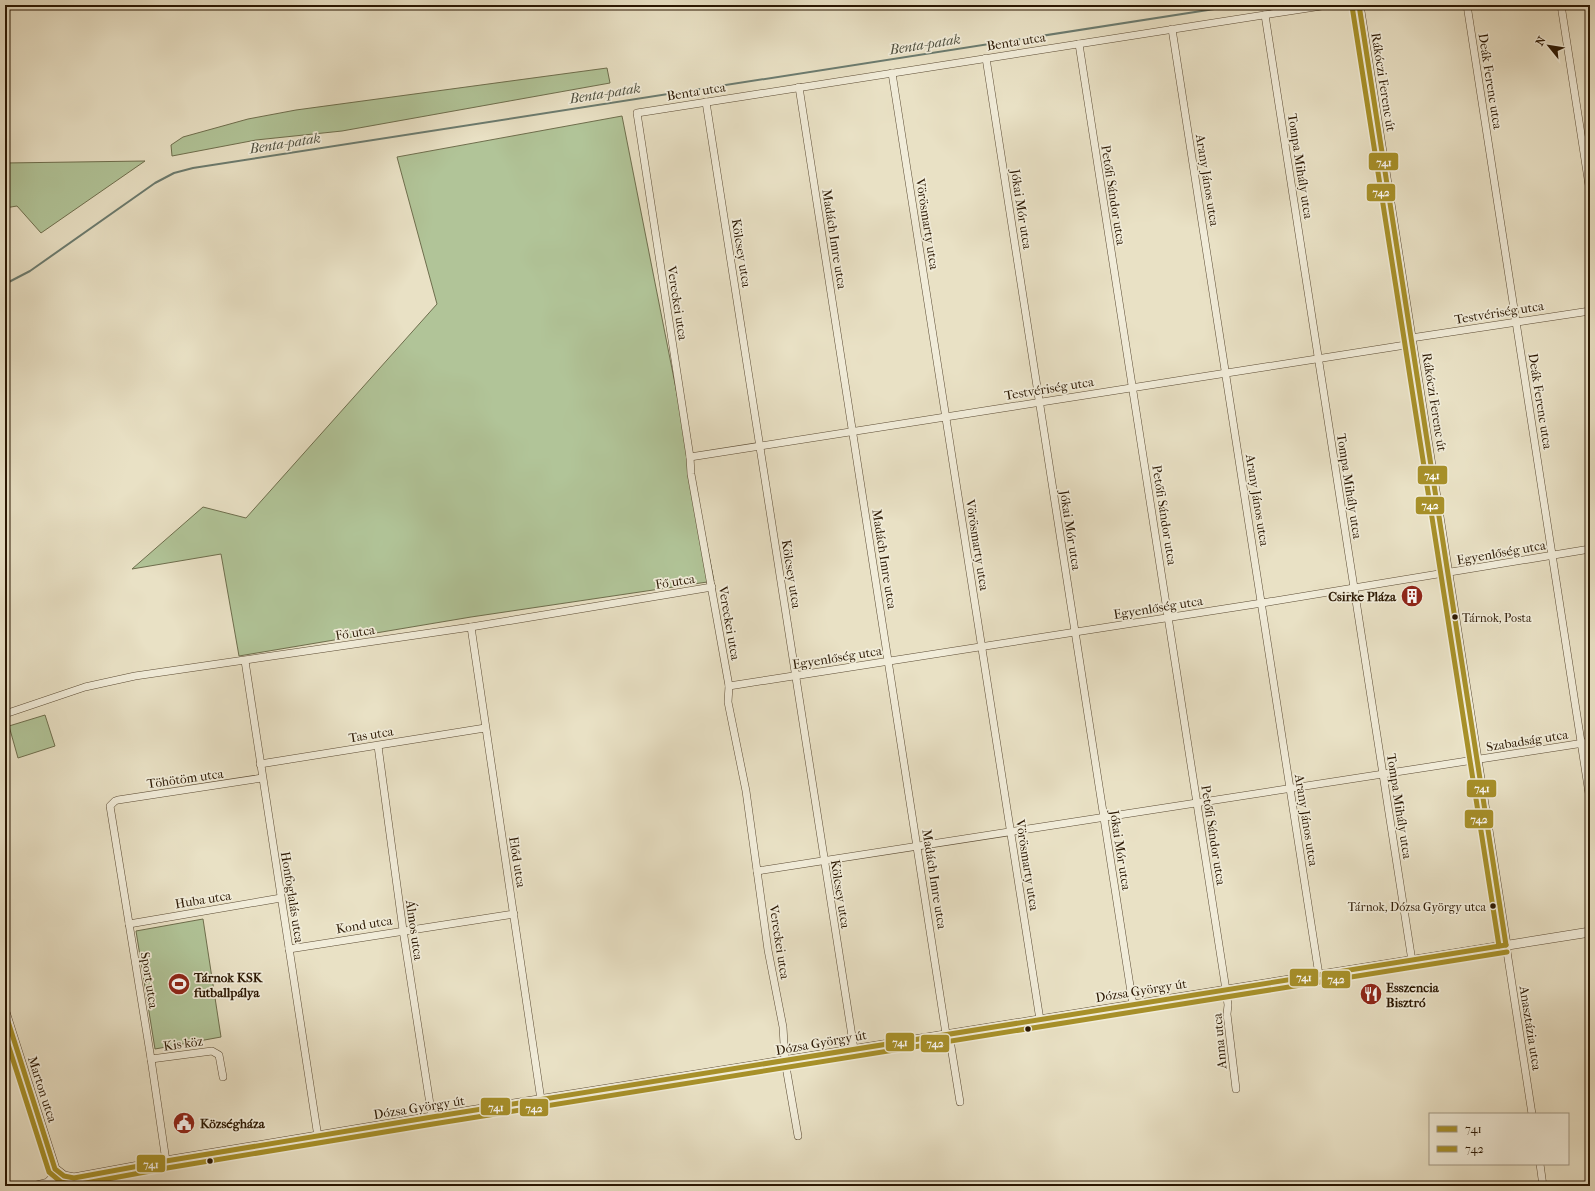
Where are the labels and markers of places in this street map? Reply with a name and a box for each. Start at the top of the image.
building icon: Csirke Pláza [1399,583,1425,609]
place label: Csirke Pláza [1328,589,1397,604]
place label: Tárnok, Posta [1462,611,1532,625]
marker: Tárnok, Posta [1450,612,1460,622]
place label: Tárnok, Dózsa György utca [1348,900,1486,914]
marker: Tárnok, Dózsa György utca [1488,901,1498,911]
place label: Tárnok KSK futballpálya [193,970,264,1001]
sports icon: Tárnok KSK futballpálya [166,971,192,997]
place label: Esszencia Bisztró [1386,980,1440,1010]
restaurant icon: Esszencia Bisztró [1358,981,1384,1007]
unlabelled marker [1023,1024,1033,1034]
public building icon: Községháza [171,1110,197,1136]
place label: Községháza [200,1116,266,1132]
unlabelled marker [205,1156,215,1166]

